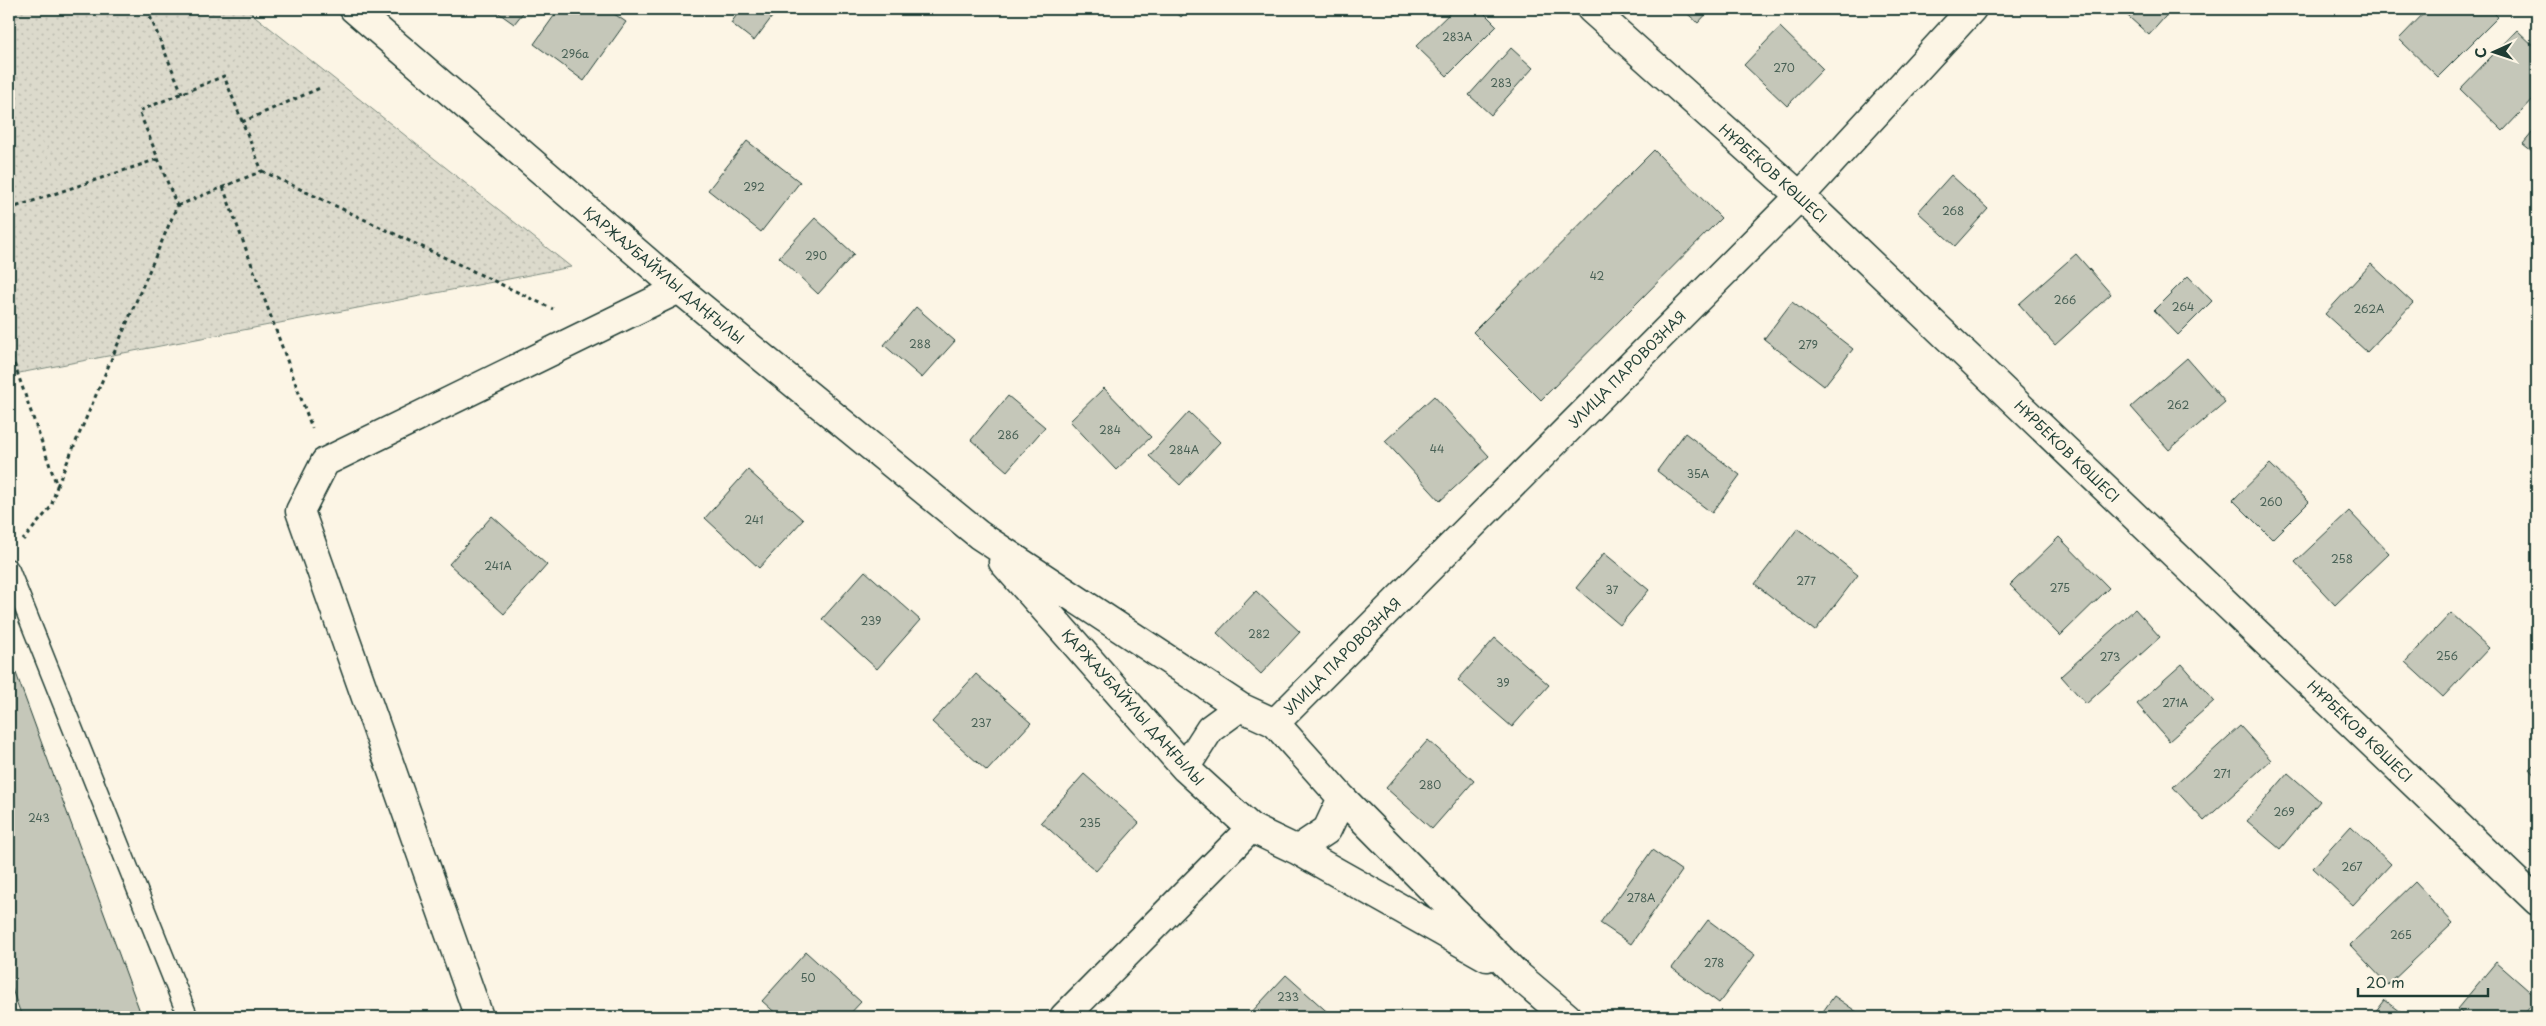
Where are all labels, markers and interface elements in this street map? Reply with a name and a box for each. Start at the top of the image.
house number: 283А [1442,28,1473,45]
north arrow [2468,28,2518,78]
house number: 296а [561,45,589,62]
text: С [2470,47,2491,59]
house number: 270 [1773,59,1795,76]
house number: 283 [1490,74,1512,91]
street label: НҰРБЕКОВ КӨШЕСІ [1714,119,1832,227]
house number: 292 [743,178,765,195]
street label: ҚАРЖАУБАЙҰЛЫ ДАҢҒЫЛЫ [579,201,749,349]
house number: 268 [1942,202,1964,219]
house number: 290 [805,247,827,264]
house number: 42 [1590,267,1605,284]
house number: 266 [2054,291,2076,308]
house number: 264 [2172,298,2194,315]
house number: 262А [2354,300,2385,317]
street label: УЛИЦА ПАРОВОЗНАЯ [1564,306,1690,432]
house number: 288 [909,335,931,352]
house number: 279 [1798,336,1818,353]
street label: НҰРБЕКОВ КӨШЕСІ [2010,395,2124,507]
house number: 262 [2167,396,2189,413]
house number: 284 [1099,421,1121,438]
house number: 286 [997,426,1019,443]
house number: 44 [1430,440,1444,457]
house number: 284А [1169,441,1200,458]
house number: 35А [1687,465,1710,482]
house number: 260 [2259,493,2283,510]
house number: 241 [744,511,764,528]
house number: 258 [2331,550,2353,567]
house number: 241А [484,557,512,574]
house number: 277 [1796,572,1816,589]
house number: 275 [2050,579,2070,596]
house number: 37 [1606,581,1619,598]
street label: УЛИЦА ПАРОВОЗНАЯ [1279,593,1405,719]
house number: 239 [860,612,882,629]
street label: ҚАРЖАУБАЙҰЛЫ ДАҢҒЫЛЫ [1057,624,1209,790]
house number: 282 [1248,625,1270,642]
house number: 256 [2436,647,2458,664]
house number: 273 [2100,648,2120,665]
house number: 39 [1496,674,1510,691]
street label: НҰРБЕКОВ КӨШЕСІ [2303,675,2417,787]
house number: 271А [2162,694,2189,711]
house number: 237 [971,714,991,731]
house number: 271 [2213,765,2231,782]
house number: 280 [1419,776,1441,793]
house number: 269 [2273,803,2295,820]
house number: 243 [28,809,50,826]
house number: 235 [1079,814,1101,831]
house number: 267 [2342,858,2362,875]
house number: 278А [1626,889,1656,906]
house number: 265 [2390,926,2412,943]
house number: 278 [1704,954,1724,971]
scale bar [2358,966,2488,998]
house number: 50 [800,969,816,986]
text: 20 m [2366,970,2405,993]
house number: 233 [1277,988,1299,1005]

